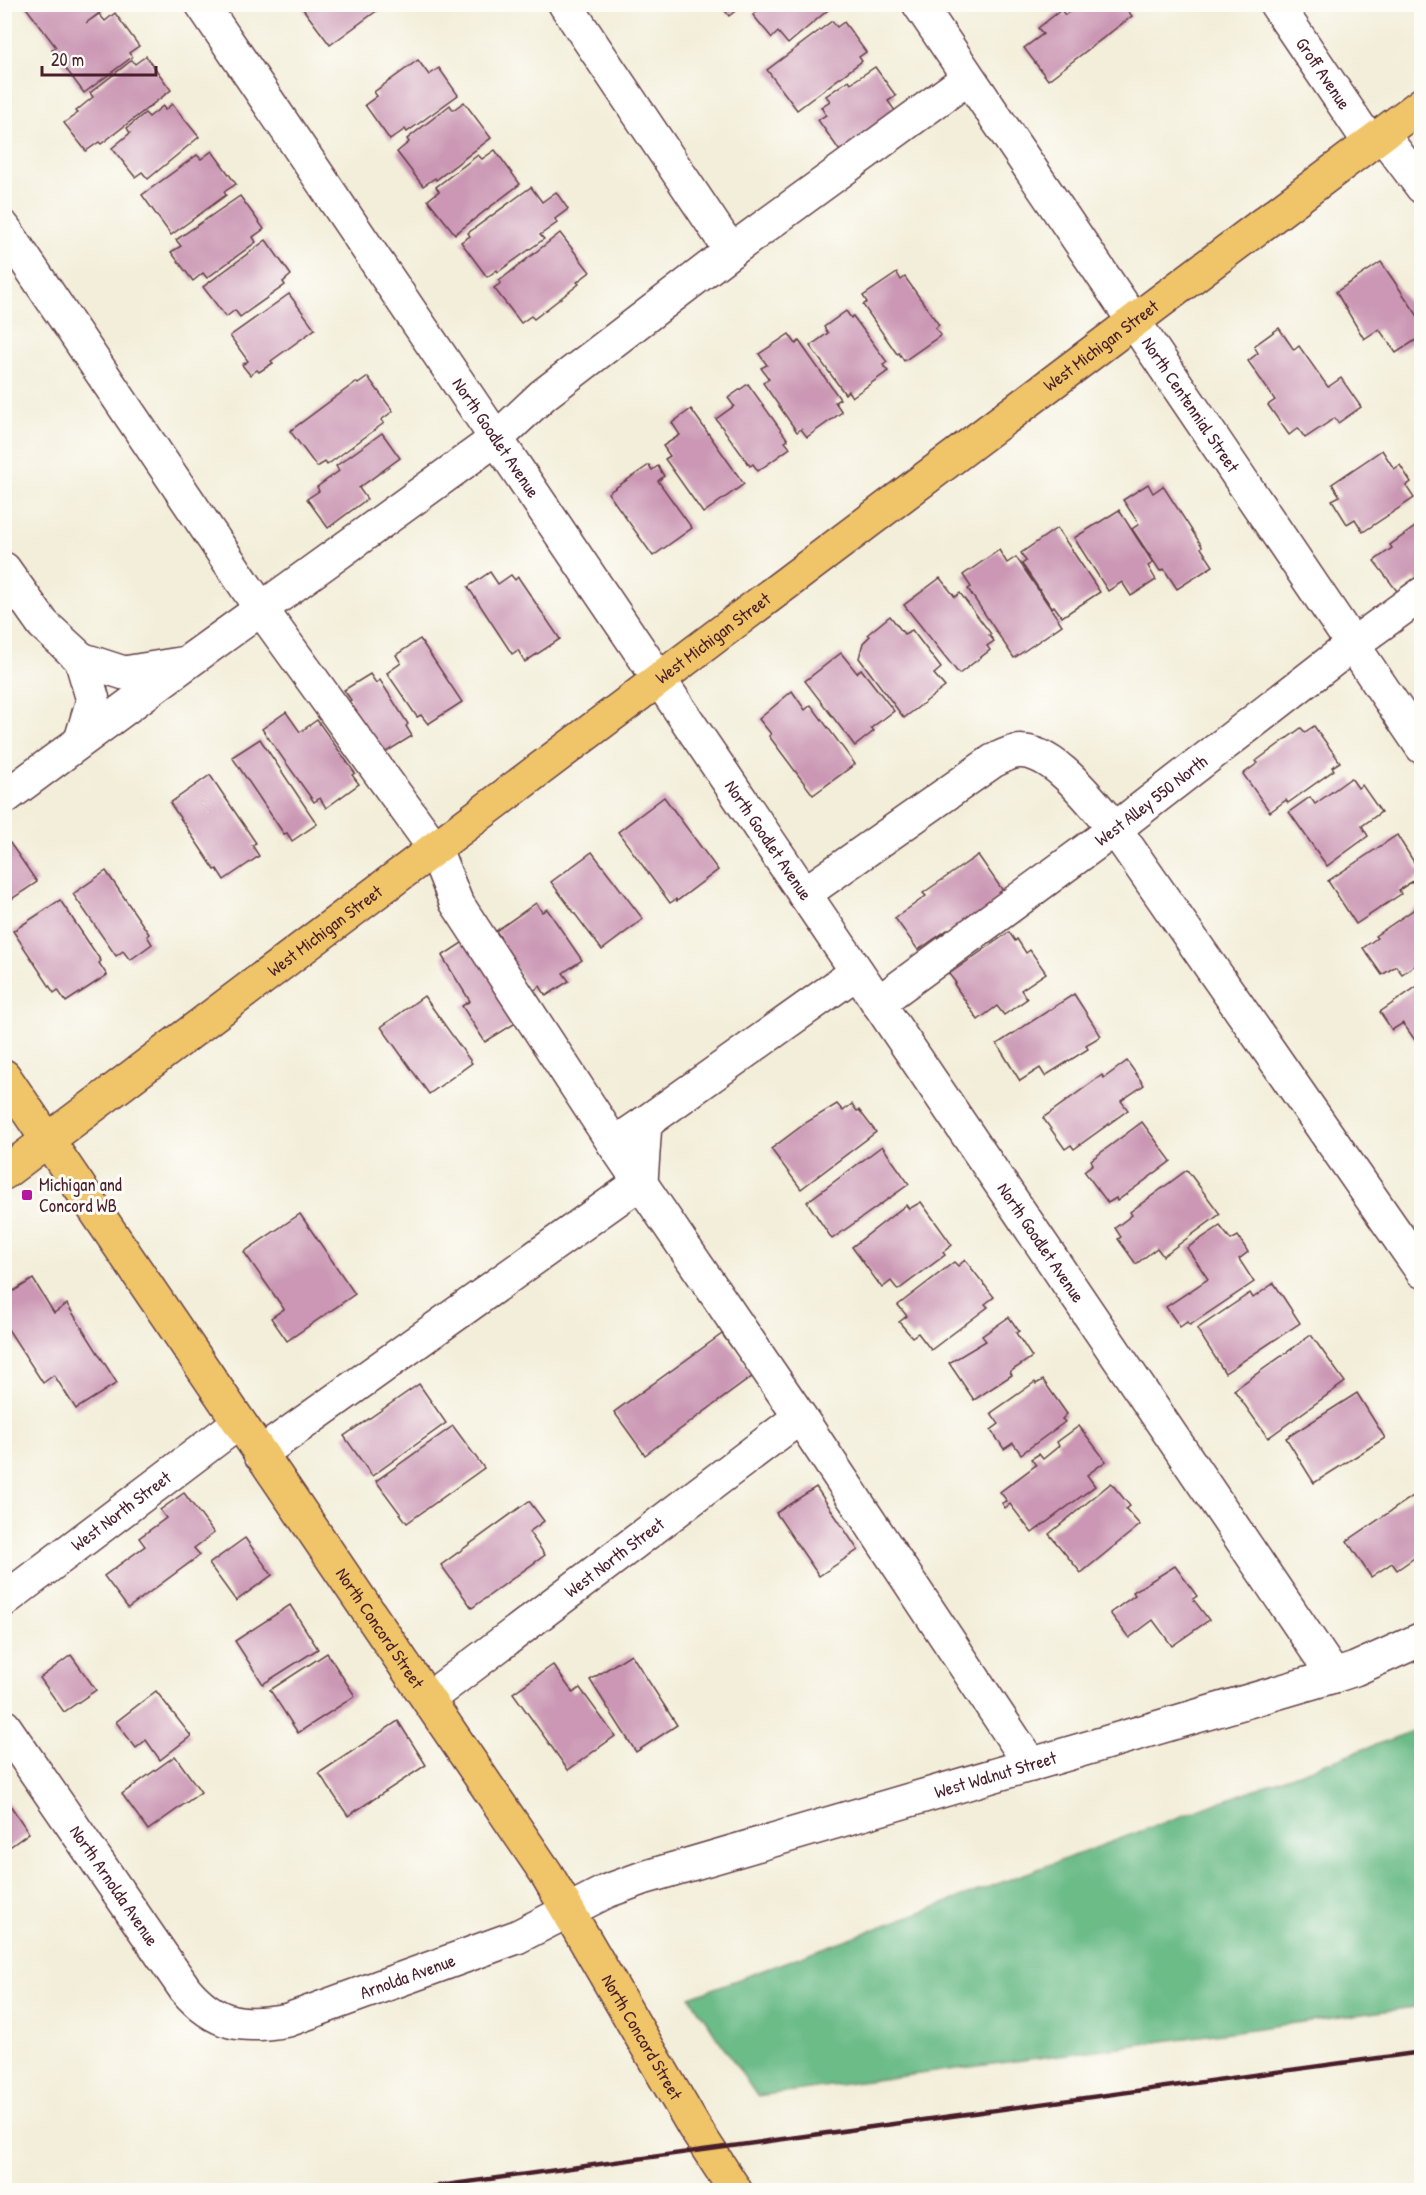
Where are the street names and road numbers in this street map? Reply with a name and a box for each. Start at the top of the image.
street label: Groff Avenue [1290,32,1357,114]
street label: West Michigan Street [1038,293,1164,397]
street label: North Centennial Street [1136,332,1246,478]
street label: North Goodlet Avenue [447,373,546,503]
street label: West Michigan Street [650,586,776,690]
street label: West Alley 550 North [1090,749,1213,852]
street label: North Goodlet Avenue [719,775,818,905]
street label: West Michigan Street [262,879,388,982]
street label: North Goodlet Avenue [992,1178,1091,1307]
street label: West North Street [66,1465,177,1557]
street label: West North Street [559,1511,670,1603]
street label: North Concord Street [330,1563,431,1694]
street label: West Walnut Street [931,1745,1060,1804]
street label: North Arnolda Avenue [64,1820,165,1951]
street label: Arnolda Avenue [356,1947,459,2005]
street label: North Concord Street [596,1970,689,2105]

